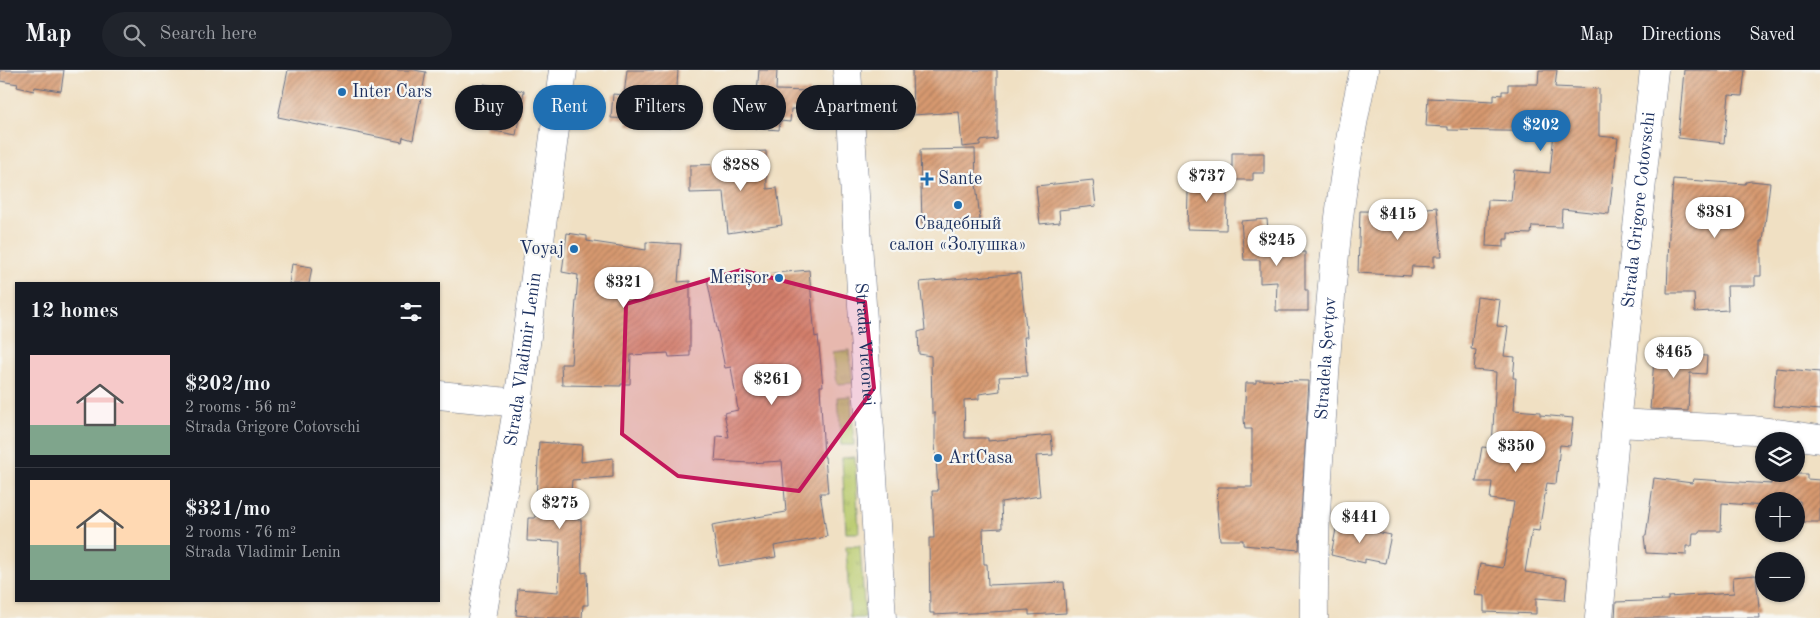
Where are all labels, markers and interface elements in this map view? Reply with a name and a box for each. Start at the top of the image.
search box [102,12,452,57]
icon: search [120,21,148,49]
text: Map [25,23,72,47]
text: Search here [160,25,257,44]
text: Map [1580,26,1613,44]
text: Directions [1641,26,1721,44]
text: Saved [1749,26,1795,44]
place label: Inter Cars [352,83,432,101]
chip: Buy [455,85,523,130]
chip: Rent [533,85,606,130]
chip: Filters [616,85,703,130]
chip: New [713,85,786,130]
chip: Apartment [796,85,916,130]
marker: Inter Cars [336,86,348,98]
pin: $202 [1511,109,1571,152]
street label: Strada Grigore Cotovschi [1619,111,1658,309]
text: $202 [1522,118,1560,134]
pin: $288 [711,150,771,192]
text: $288 [722,158,760,174]
pin: $737 [1177,160,1237,203]
text: $737 [1188,169,1226,185]
place label: Sante [938,170,982,188]
marker: Sante [920,172,934,186]
pin: $381 [1685,196,1745,239]
pin: $415 [1368,198,1428,241]
marker: Свадебный салон «Золушка» [952,199,964,211]
text: $381 [1696,205,1734,221]
text: $415 [1379,207,1417,223]
place label: Свадебный салон «Золушка» [889,215,1027,254]
pin: $245 [1247,224,1307,267]
text: $245 [1258,233,1296,249]
place label: Voyaj [519,240,564,258]
marker: Voyaj [568,243,580,255]
pin: $321 [594,266,654,309]
place label: Merișor [709,269,770,288]
street label: Strada Vladimir Lenin [502,271,545,448]
marker: Merișor [773,272,785,284]
text: $321 [605,275,643,291]
street label: Strada Victoriei [852,282,877,407]
street label: Stradela Șevțov [1313,296,1340,421]
icon: filters [397,298,425,326]
text: 12 homes [30,301,118,322]
pin: $465 [1644,336,1704,379]
text: $465 [1655,345,1693,361]
pin: $261 [742,364,802,406]
text: $261 [753,372,791,388]
text: $202/mo [185,374,271,395]
icon: home [70,375,130,435]
text: 2 rooms · 56 m² [185,400,296,416]
text: Strada Grigore Cotovschi [185,420,360,436]
pin: $350 [1486,430,1546,473]
map controls [1755,432,1805,602]
button: layers [1755,432,1805,482]
text: $350 [1497,439,1535,455]
place label: ArtCasa [948,449,1013,467]
marker: ArtCasa [932,452,944,464]
pin: $275 [530,488,590,530]
button: + [1755,492,1805,542]
text: $275 [541,496,579,512]
text: $321/mo [185,499,271,520]
icon: home [70,500,130,560]
pin: $441 [1330,502,1390,544]
text: $441 [1341,510,1379,526]
text: 2 rooms · 76 m² [185,525,296,541]
text: Strada Vladimir Lenin [185,545,341,561]
button: − [1755,552,1805,602]

